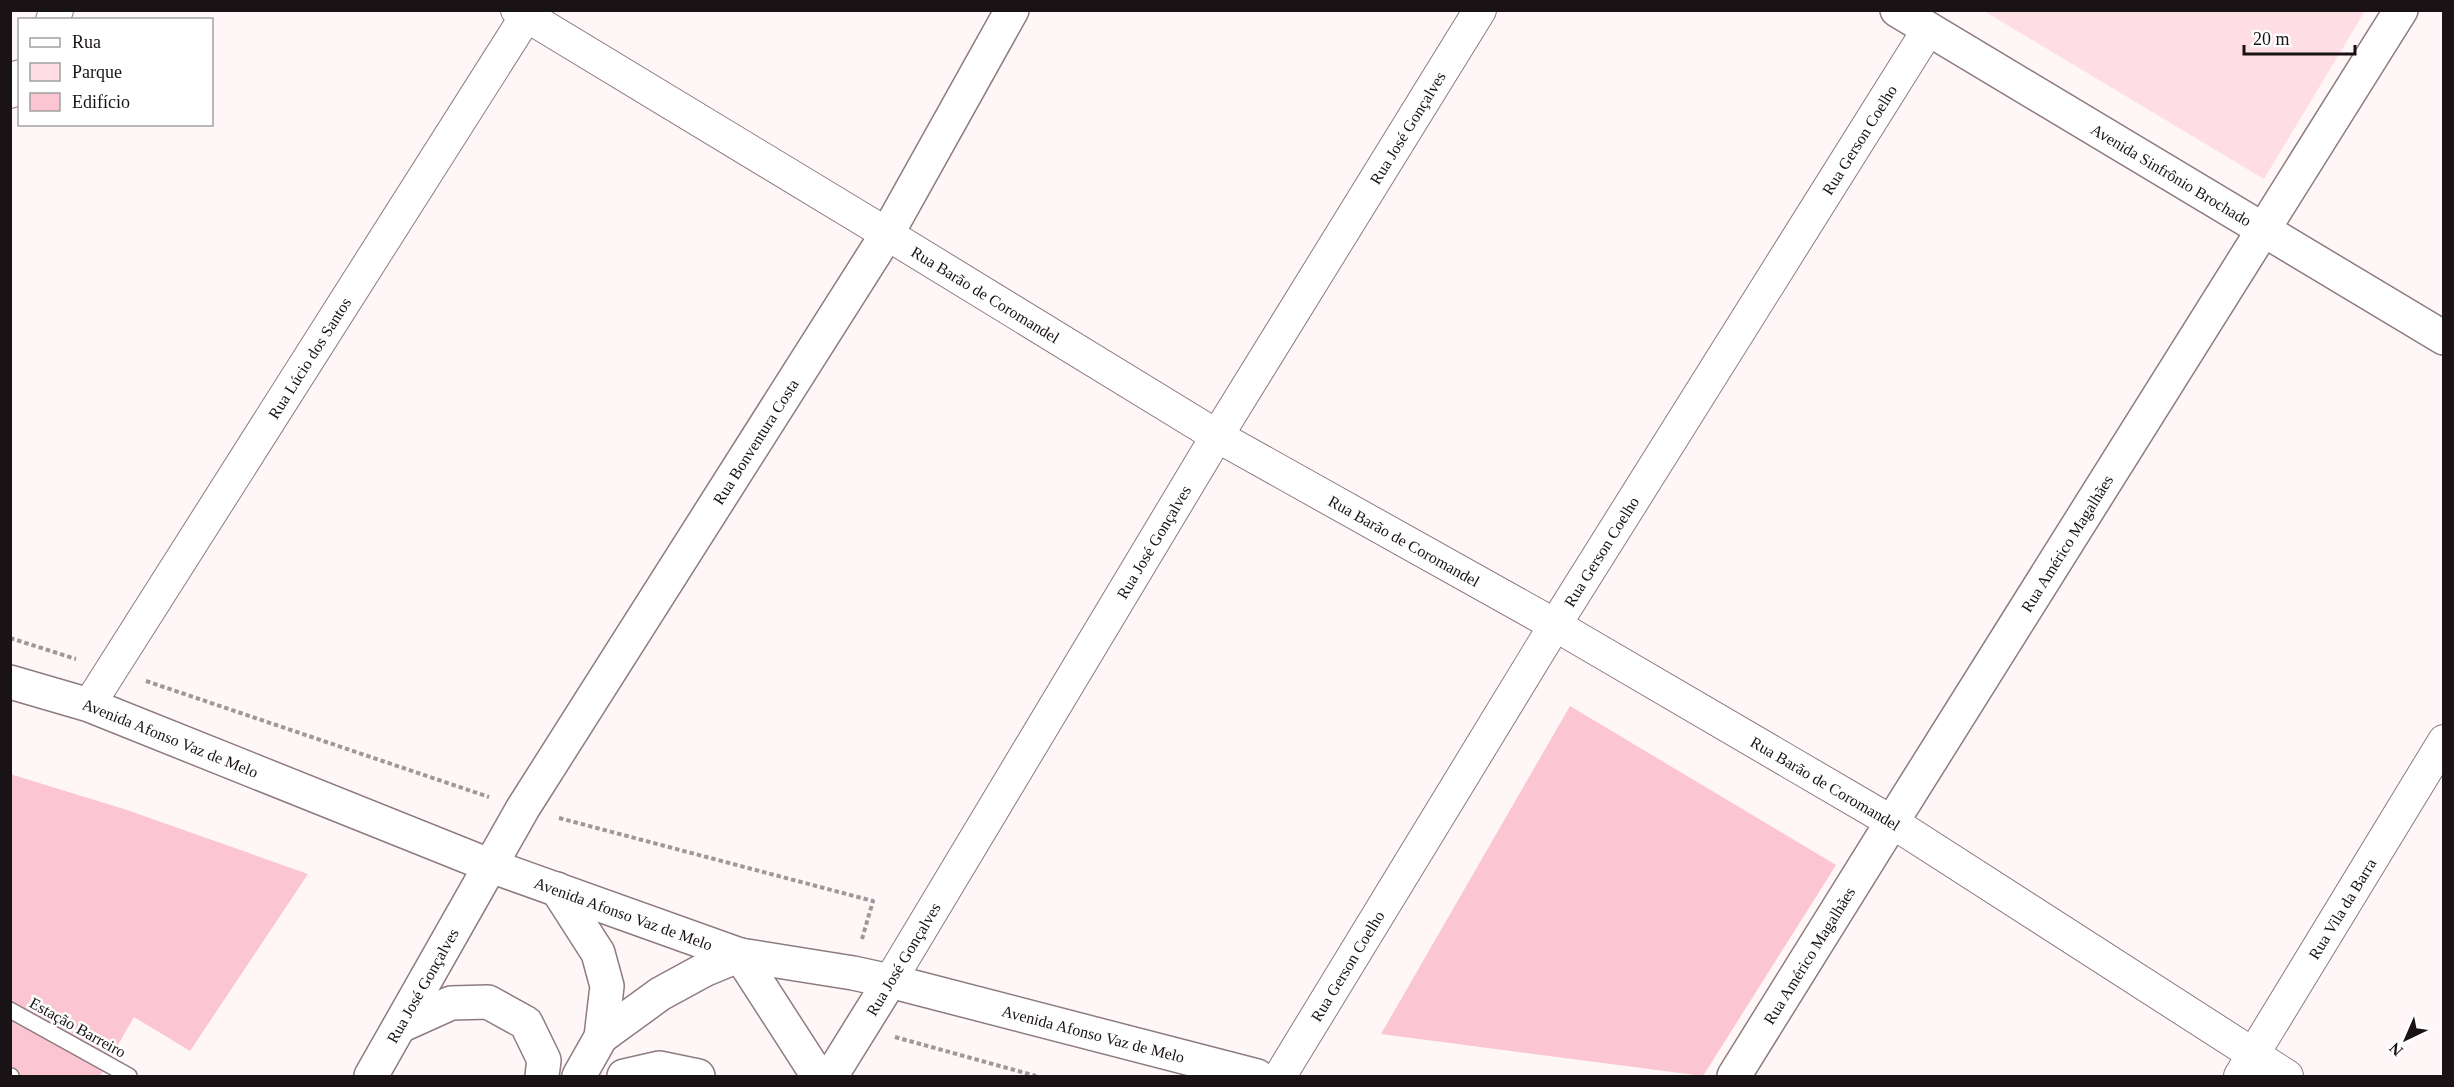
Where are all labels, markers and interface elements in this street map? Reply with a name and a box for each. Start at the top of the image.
legend [18,18,213,126]
scale bar [2244,18,2355,56]
text: 20 m [2253,29,2290,49]
text: Rua [72,32,101,52]
text: Parque [72,62,122,82]
street label: Rua José Gonçalves [1367,69,1449,187]
street label: Rua Gerson Coelho [1819,82,1900,198]
text: Edifício [72,92,130,112]
street label: Avenida Sinfrônio Brochado [2088,120,2254,230]
street label: Rua Barão de Coromandel [908,243,1063,347]
street label: Rua Lúcio dos Santos [265,295,354,422]
street label: Rua Bonventura Costa [710,376,802,508]
street label: Rua Américo Magalhães [2018,472,2116,615]
street label: Rua José Gonçalves [1113,483,1194,602]
street label: Rua Barão de Coromandel [1326,492,1483,590]
street label: Rua Gerson Coelho [1561,494,1642,610]
street label: Avenida Afonso Vaz de Melo [80,696,261,781]
street label: Rua Barão de Coromandel [1747,733,1904,834]
street label: Rua Vila da Barra [2305,855,2379,962]
street label: Avenida Afonso Vaz de Melo [532,874,715,953]
street label: Rua Américo Magalhães [1760,884,1858,1027]
street label: Rua José Gonçalves [863,900,945,1019]
street label: Rua Gerson Coelho [1307,908,1388,1024]
street label: Rua José Gonçalves [384,926,462,1046]
street label: Estação Barreiro [26,994,129,1062]
street label: Avenida Afonso Vaz de Melo [1000,1002,1186,1066]
north arrow [2376,1009,2436,1069]
text: N [2386,1039,2406,1060]

